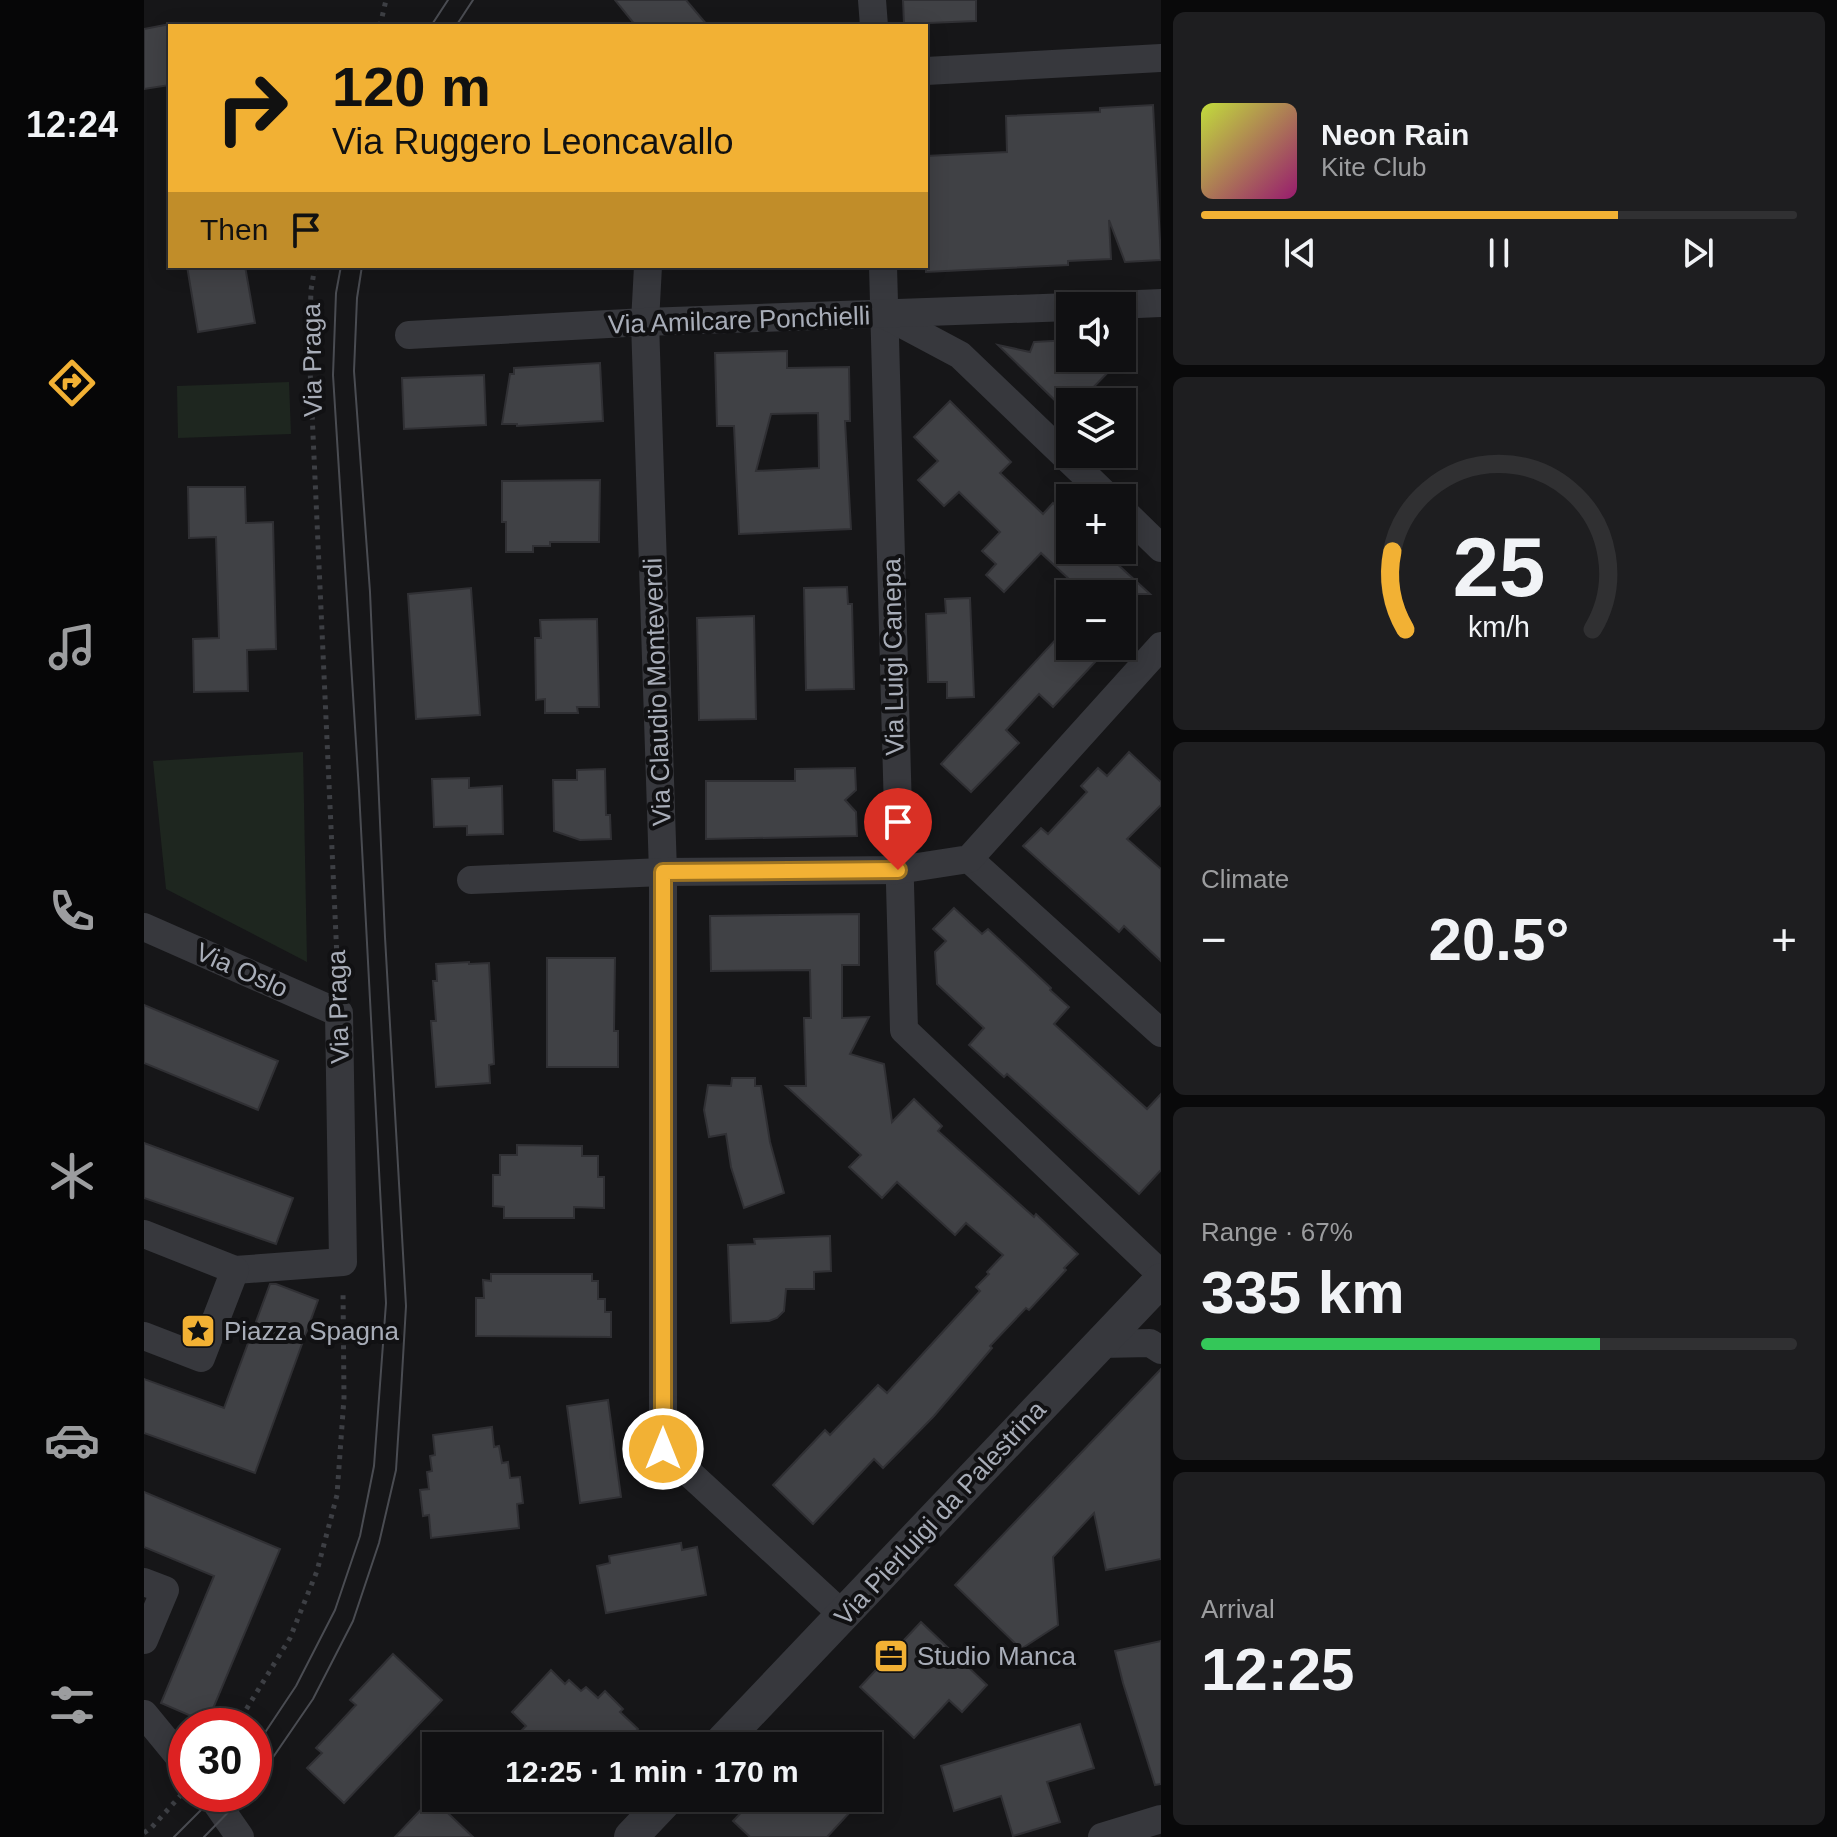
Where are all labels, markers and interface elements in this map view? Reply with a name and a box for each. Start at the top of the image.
text: 120 m [332,55,491,118]
icon: right [200,56,304,160]
text: 12:24 [26,104,118,145]
text: Neon Rain [1321,118,1469,151]
text: Via Ruggero Leoncavallo [332,121,734,162]
text: Kite Club [1321,152,1427,182]
icon: arrive [284,208,328,252]
text: Then [200,213,268,246]
icon: previous [1278,231,1322,275]
icon: pause [1477,231,1521,275]
icon: next [1676,231,1720,275]
map controls [1056,292,1136,660]
button: sound [1056,292,1136,372]
street label: Via Amilcare Ponchielli [607,300,871,340]
street label: Via Praga [296,302,328,417]
icon: directions [44,355,100,411]
button: layers [1056,388,1136,468]
button: + [1056,484,1136,564]
text: 25 [1453,520,1545,613]
street label: Via Claudio Monteverdi [637,557,677,827]
street label: Via Luigi Canepa [876,557,910,756]
button: − [1056,580,1136,660]
text: km/h [1468,611,1530,643]
icon: music [44,619,100,675]
pin [864,788,932,870]
icon: arrive [876,800,920,844]
text: Climate [1201,864,1289,894]
icon: phone [44,883,100,939]
text: 20.5° [1429,906,1569,973]
text: − [1201,915,1227,964]
text: + [1771,915,1797,964]
street label: Via Oslo [191,936,293,1004]
street label: Via Praga [321,949,355,1064]
icon: climate [44,1148,100,1204]
text: Range · 67% [1201,1217,1353,1247]
text: 335 km [1201,1259,1405,1326]
place icon: Piazza Spagna [179,1312,217,1350]
place label: Piazza Spagna [224,1316,399,1346]
street label: Via Pierluigi da Palestrina [828,1394,1052,1631]
position arrow [621,1407,705,1491]
icon: car [44,1412,100,1468]
text: Arrival [1201,1594,1275,1624]
text: 12:25 [1201,1636,1354,1703]
office icon: Studio Manca [872,1637,910,1675]
place label: Studio Manca [917,1641,1077,1671]
icon: filters [44,1677,100,1733]
speed limit sign: 30 [168,1708,272,1812]
text: 12:25 · 1 min · 170 m [505,1755,799,1788]

